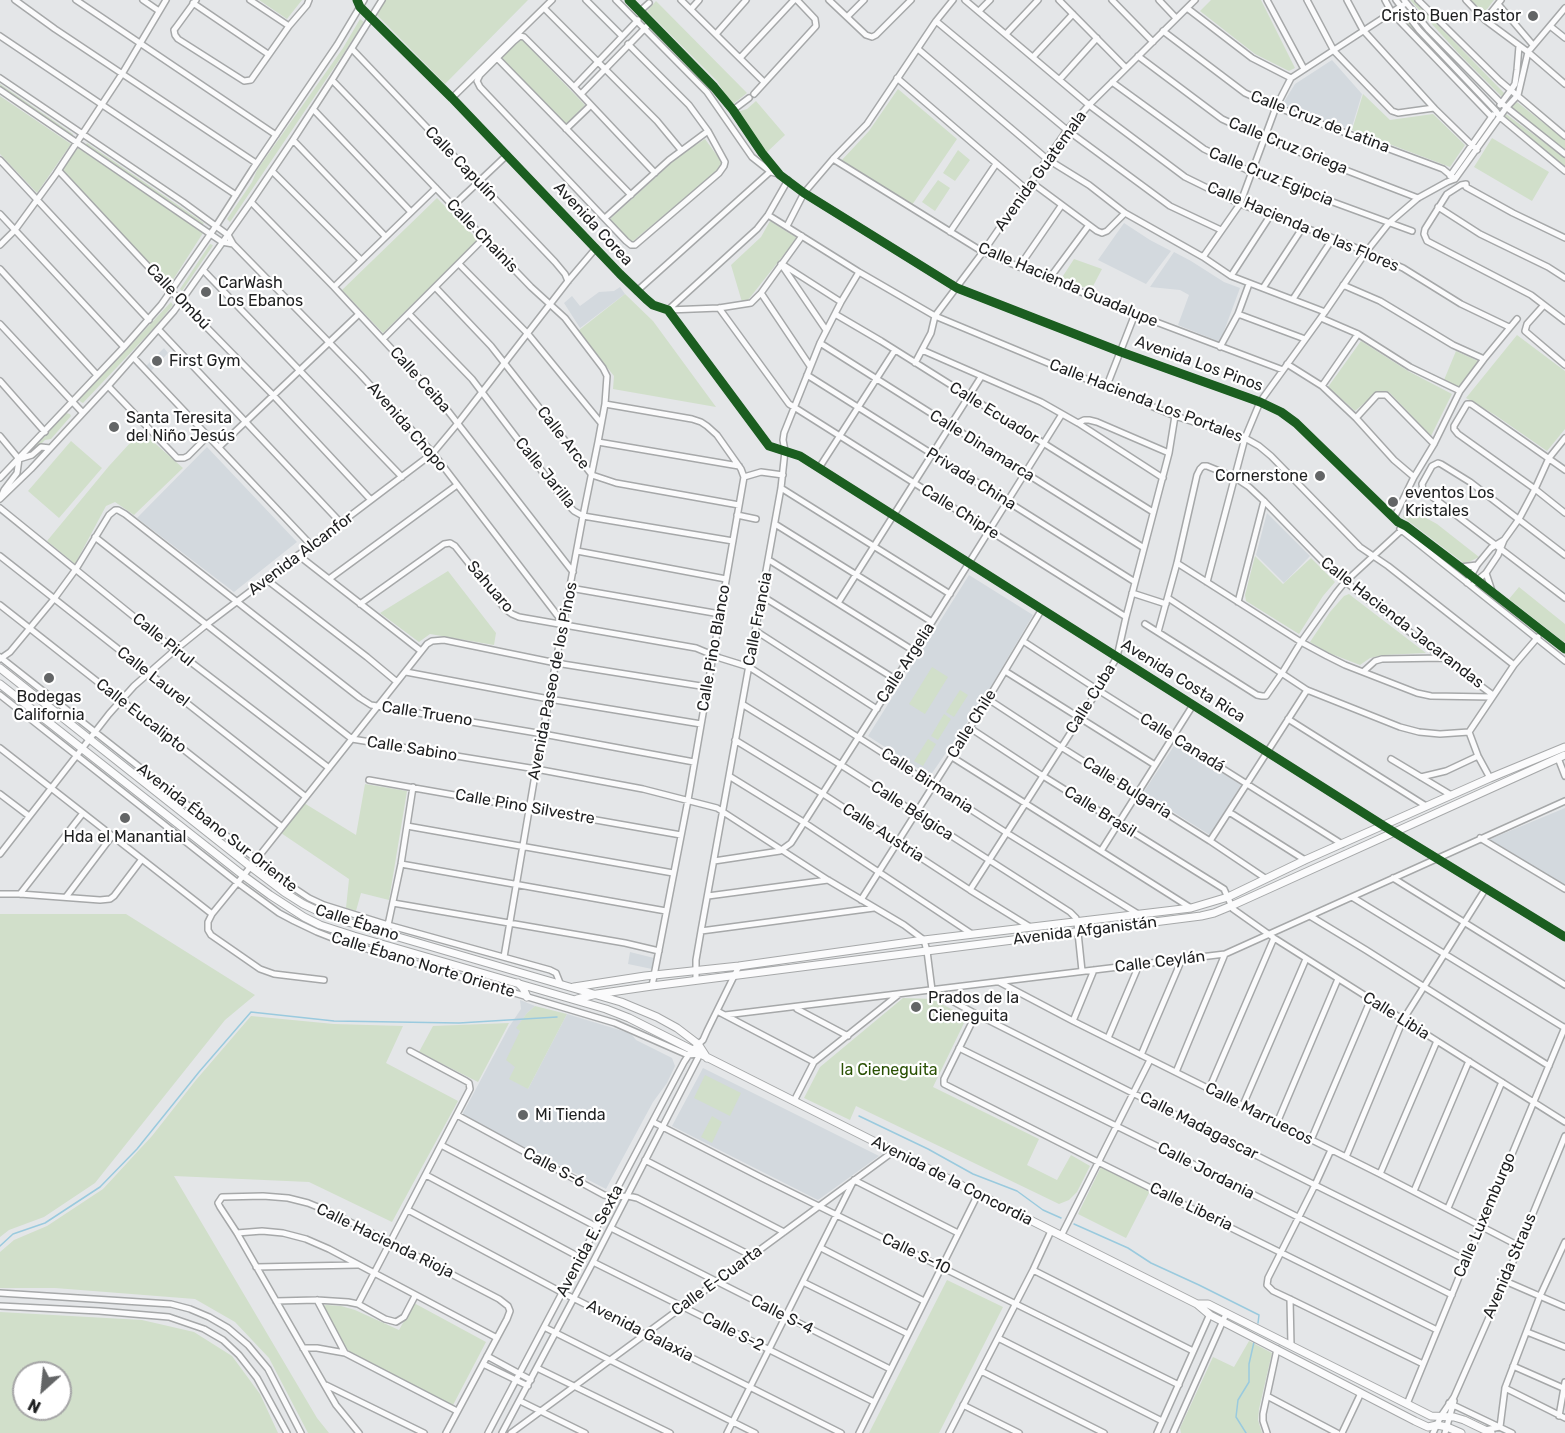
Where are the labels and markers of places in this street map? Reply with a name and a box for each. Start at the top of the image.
place label: Cristo Buen Pastor [1381,6,1521,26]
marker: Cristo Buen Pastor [1526,9,1540,23]
place label: CarWash Los Ebanos [218,273,303,311]
marker: CarWash Los Ebanos [199,285,213,299]
place label: First Gym [169,351,241,371]
marker: First Gym [150,354,164,368]
place label: Santa Teresita del Niño Jesús [126,408,235,446]
marker: Santa Teresita del Niño Jesús [107,420,121,434]
place label: Cornerstone [1215,466,1308,486]
marker: Cornerstone [1313,469,1327,483]
place label: eventos Los Kristales [1405,483,1494,521]
marker: eventos Los Kristales [1386,495,1400,509]
marker: Bodegas California [42,671,56,685]
place label: Bodegas California [14,687,84,725]
marker: Hda el Manantial [118,811,132,825]
place label: Hda el Manantial [64,827,186,847]
place label: Prados de la Cieneguita [928,988,1019,1026]
marker: Prados de la Cieneguita [909,1000,923,1014]
place label: Mi Tienda [535,1105,606,1125]
marker: Mi Tienda [516,1108,530,1122]

